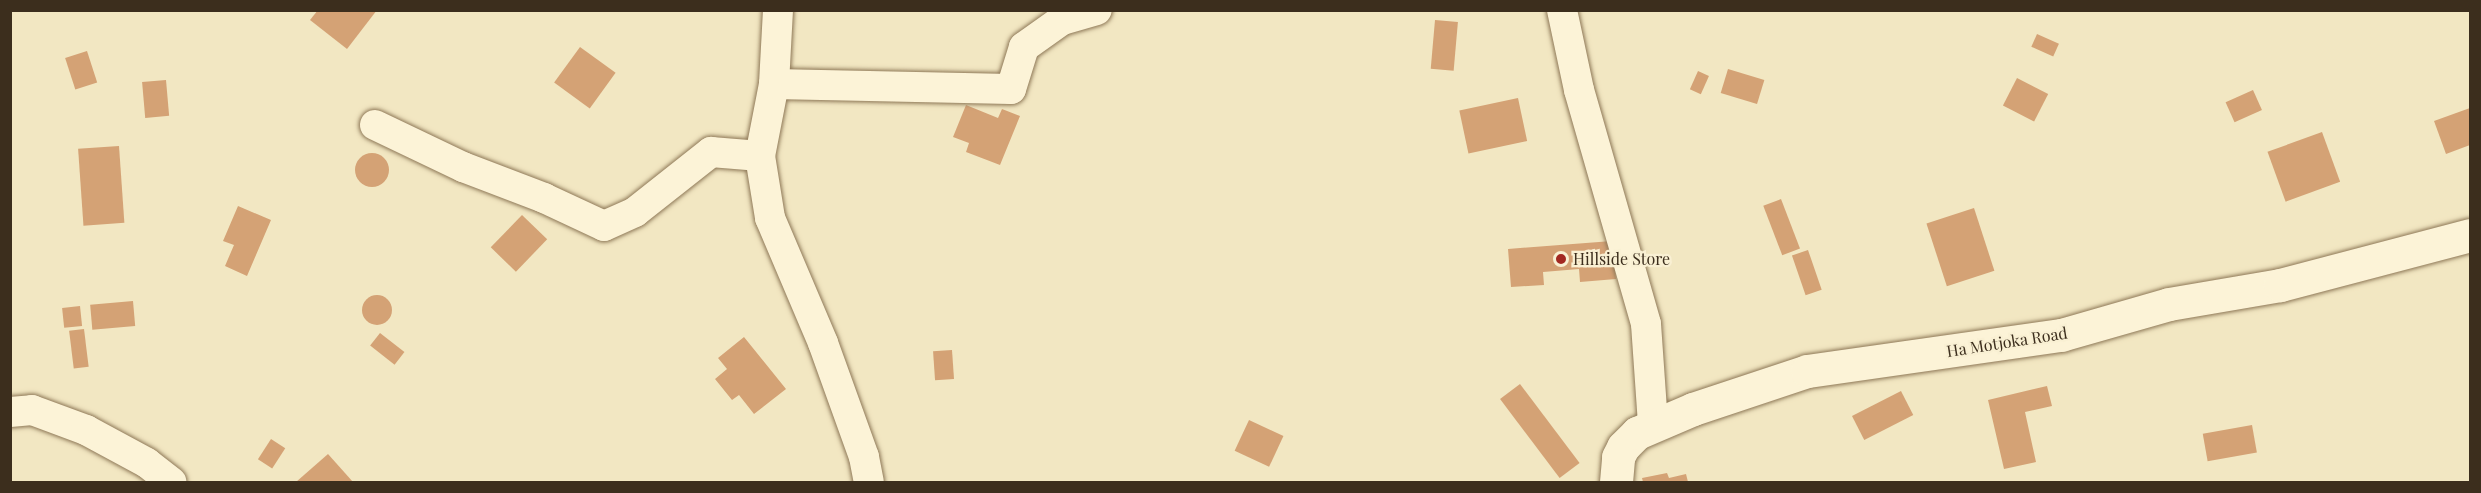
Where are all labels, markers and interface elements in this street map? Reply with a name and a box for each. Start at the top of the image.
place label: Hillside Store [1573,249,1670,269]
marker: Hillside Store [1554,252,1568,266]
street label: Ha Motjoka Road [1945,323,2069,361]

